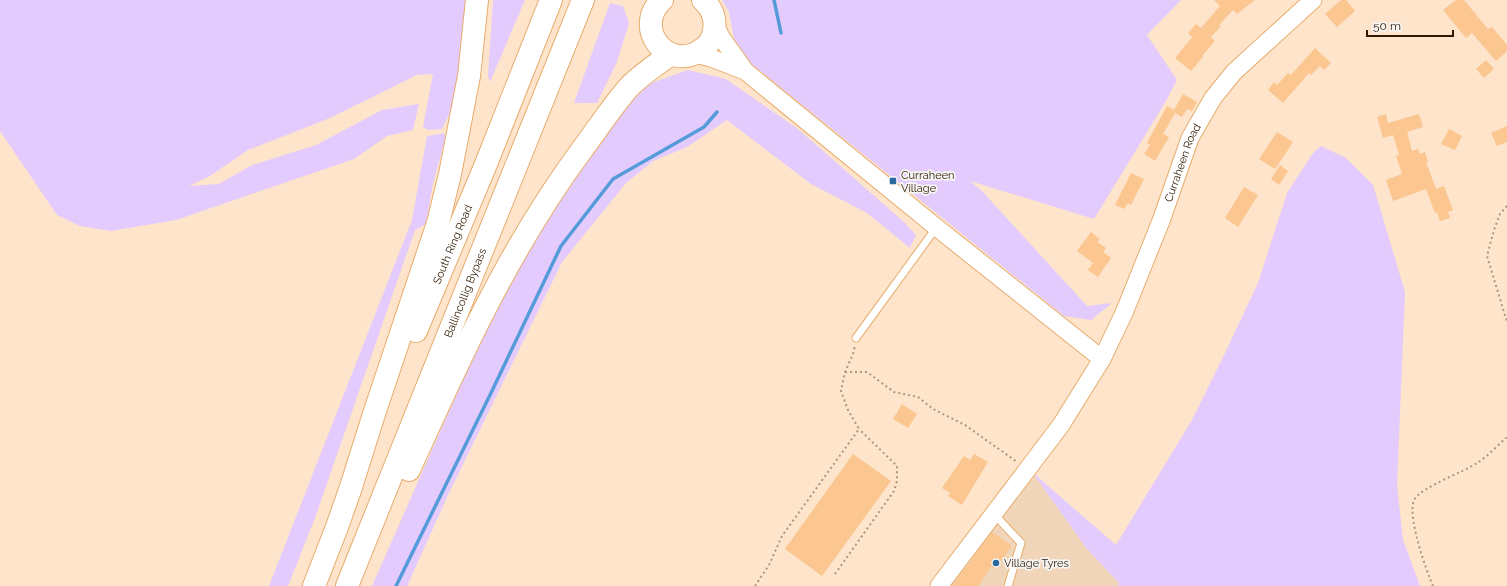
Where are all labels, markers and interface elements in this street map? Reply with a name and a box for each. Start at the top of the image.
scale bar [1367,12,1453,38]
text: 50 m [1373,19,1401,33]
street label: Curraheen Road [1162,121,1204,204]
place label: Curraheen Village [901,169,955,195]
marker: Curraheen Village [888,176,898,186]
street label: South Ring Road [430,203,475,286]
street label: Ballincollig Bypass [441,246,489,340]
place label: Village Tyres [1004,557,1069,570]
marker: Village Tyres [991,558,1001,568]

